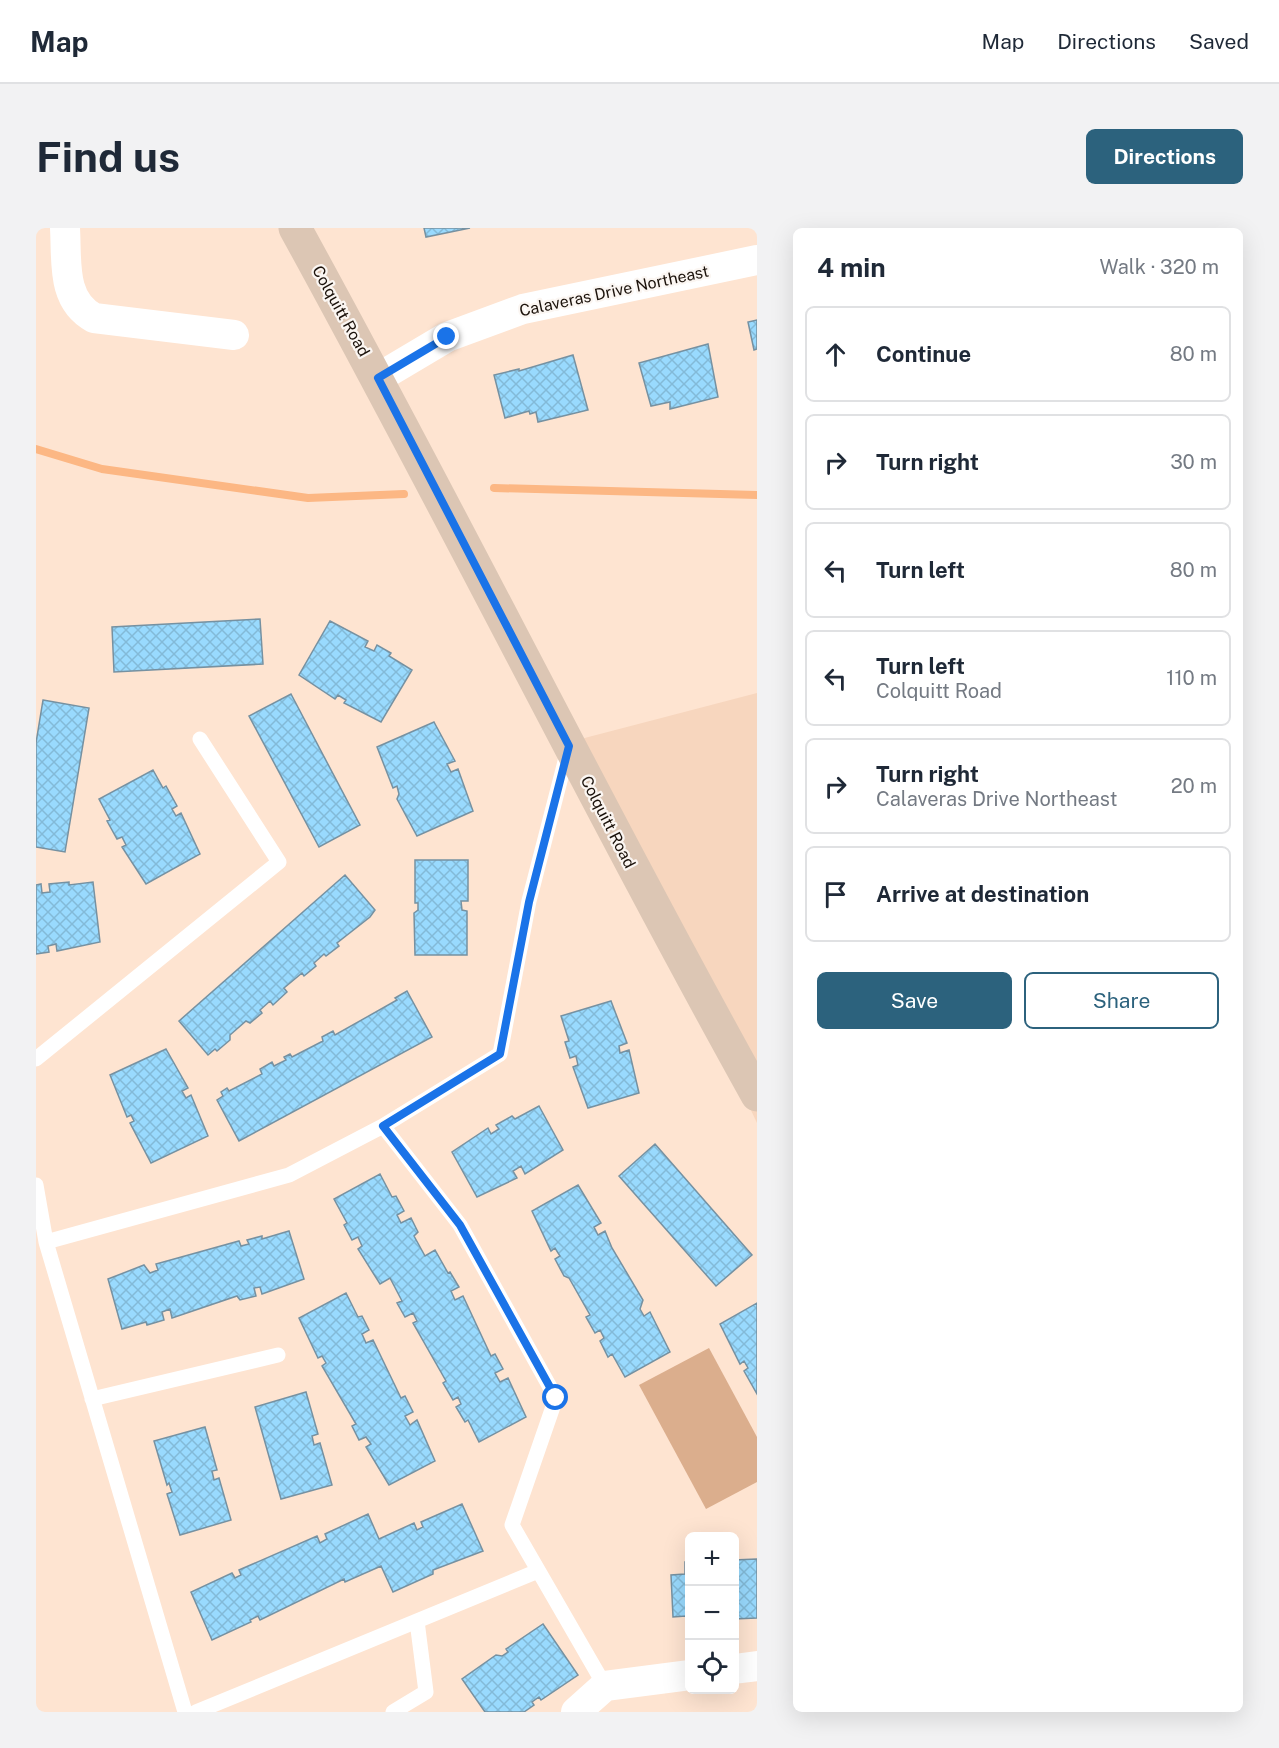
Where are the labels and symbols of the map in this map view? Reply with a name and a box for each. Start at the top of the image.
street label: Colquitt Road [308,262,374,360]
street label: Calaveras Drive Northeast [518,262,710,320]
route end [433,323,459,349]
street label: Colquitt Road [577,773,639,871]
route start [542,1384,568,1410]

